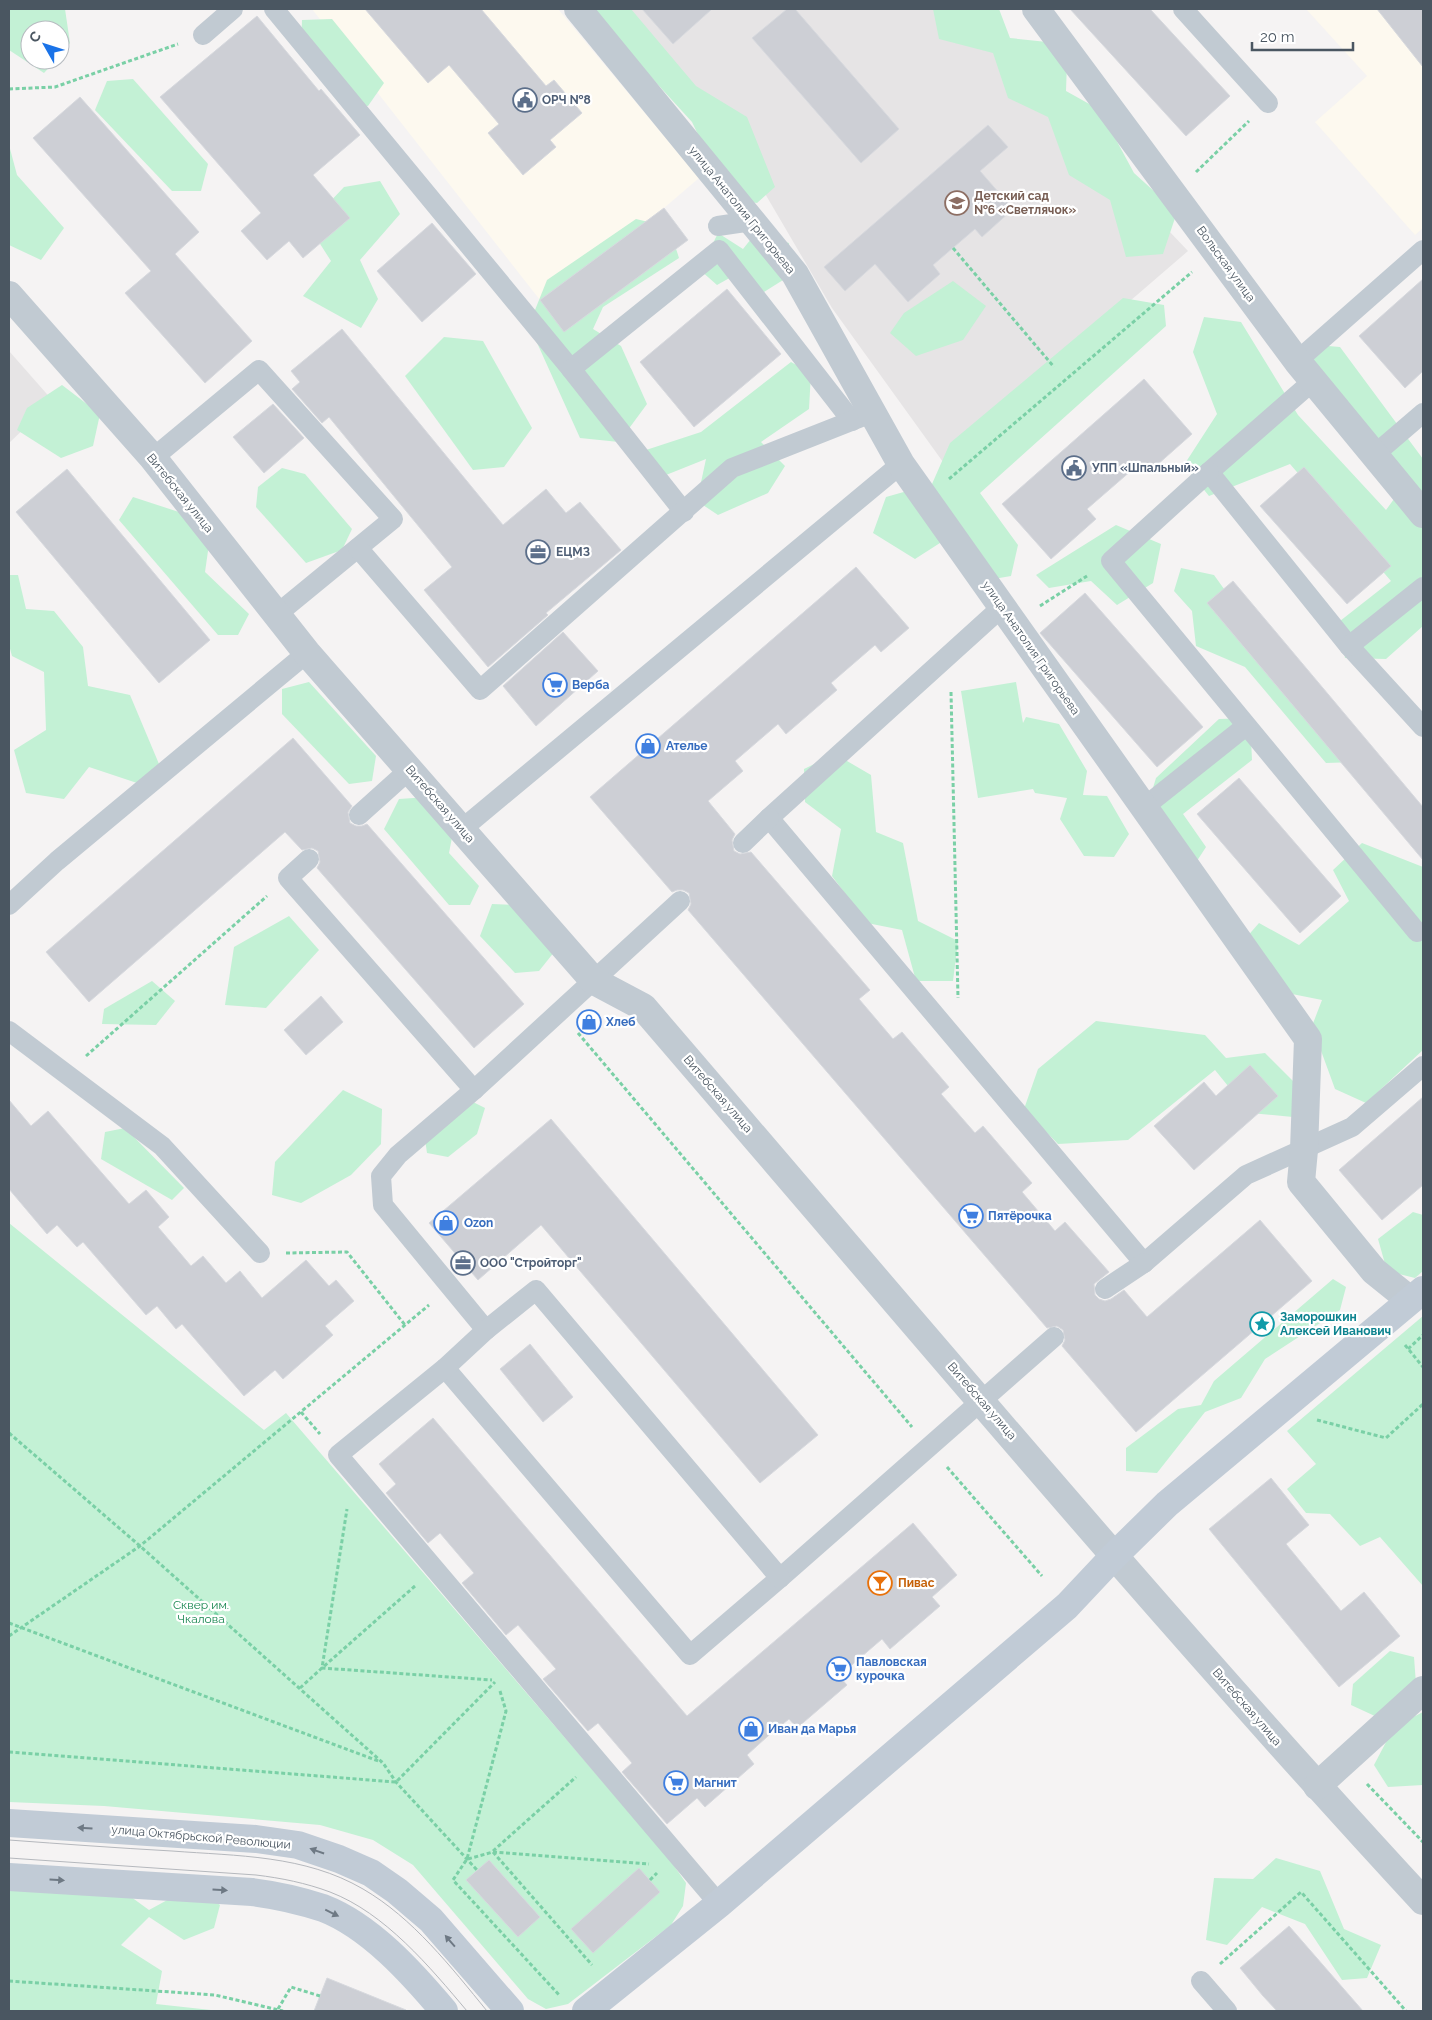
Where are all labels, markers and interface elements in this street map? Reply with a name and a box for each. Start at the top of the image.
north arrow [20,20,70,70]
scale bar [1252,20,1353,52]
text: С [26,28,44,46]
text: 20 m [1260,28,1295,46]
public building icon: ОРЧ №8 [512,87,538,113]
place label: ОРЧ №8 [542,93,591,107]
street label: улица Анатолия Григорьева [686,143,798,277]
place label: Детский сад №6 «Светлячок» [974,189,1077,217]
school or university icon: Детский сад №6 «Светлячок» [944,190,970,216]
street label: Вольская улица [1194,223,1258,305]
street label: Витебская улица [144,451,216,535]
public building icon: УПП «Шпальный» [1061,455,1087,481]
place label: УПП «Шпальный» [1091,461,1199,475]
office icon: ЕЦМЗ [525,539,551,565]
place label: ЕЦМЗ [556,545,590,559]
street label: улица Анатолия Григорьева [979,578,1083,718]
supermarket icon: Верба [542,672,568,698]
place label: Верба [572,678,609,692]
shop icon: Ателье [635,733,661,759]
place label: Ателье [666,739,707,753]
street label: Витебская улица [403,763,477,845]
shop icon: Хлеб [576,1009,602,1035]
place label: Хлеб [605,1015,636,1029]
street label: Витебская улица [681,1053,755,1135]
supermarket icon: Пятёрочка [958,1203,984,1229]
place label: Пятёрочка [988,1209,1052,1223]
shop icon: Ozon [433,1210,459,1236]
place label: Ozon [464,1216,493,1230]
office icon: ООО "Стройторг" [450,1250,476,1276]
place label: ООО "Стройторг" [480,1256,582,1270]
place label: Заморошкин Алексей Иванович [1280,1310,1391,1338]
place icon: Заморошкин Алексей Иванович [1249,1311,1275,1337]
street label: Витебская улица [945,1360,1019,1442]
bar icon: Пивас [867,1570,893,1596]
place label: Пивас [898,1576,935,1590]
park label: Сквер им. Чкалова [173,1598,229,1626]
place label: Павловская курочка [856,1655,927,1683]
supermarket icon: Павловская курочка [826,1656,852,1682]
street label: Витебская улица [1210,1666,1284,1748]
shop icon: Иван да Марья [738,1716,764,1742]
place label: Иван да Марья [768,1722,856,1736]
supermarket icon: Магнит [663,1770,689,1796]
place label: Магнит [694,1776,737,1790]
street label: улица Октябрьской Революции [111,1822,291,1852]
one-way arrow [77,1824,93,1832]
one-way arrow [309,1847,324,1855]
one-way arrow [50,1876,66,1884]
one-way arrow [212,1886,228,1894]
one-way arrow [325,1909,340,1917]
one-way arrow [444,1935,455,1948]

